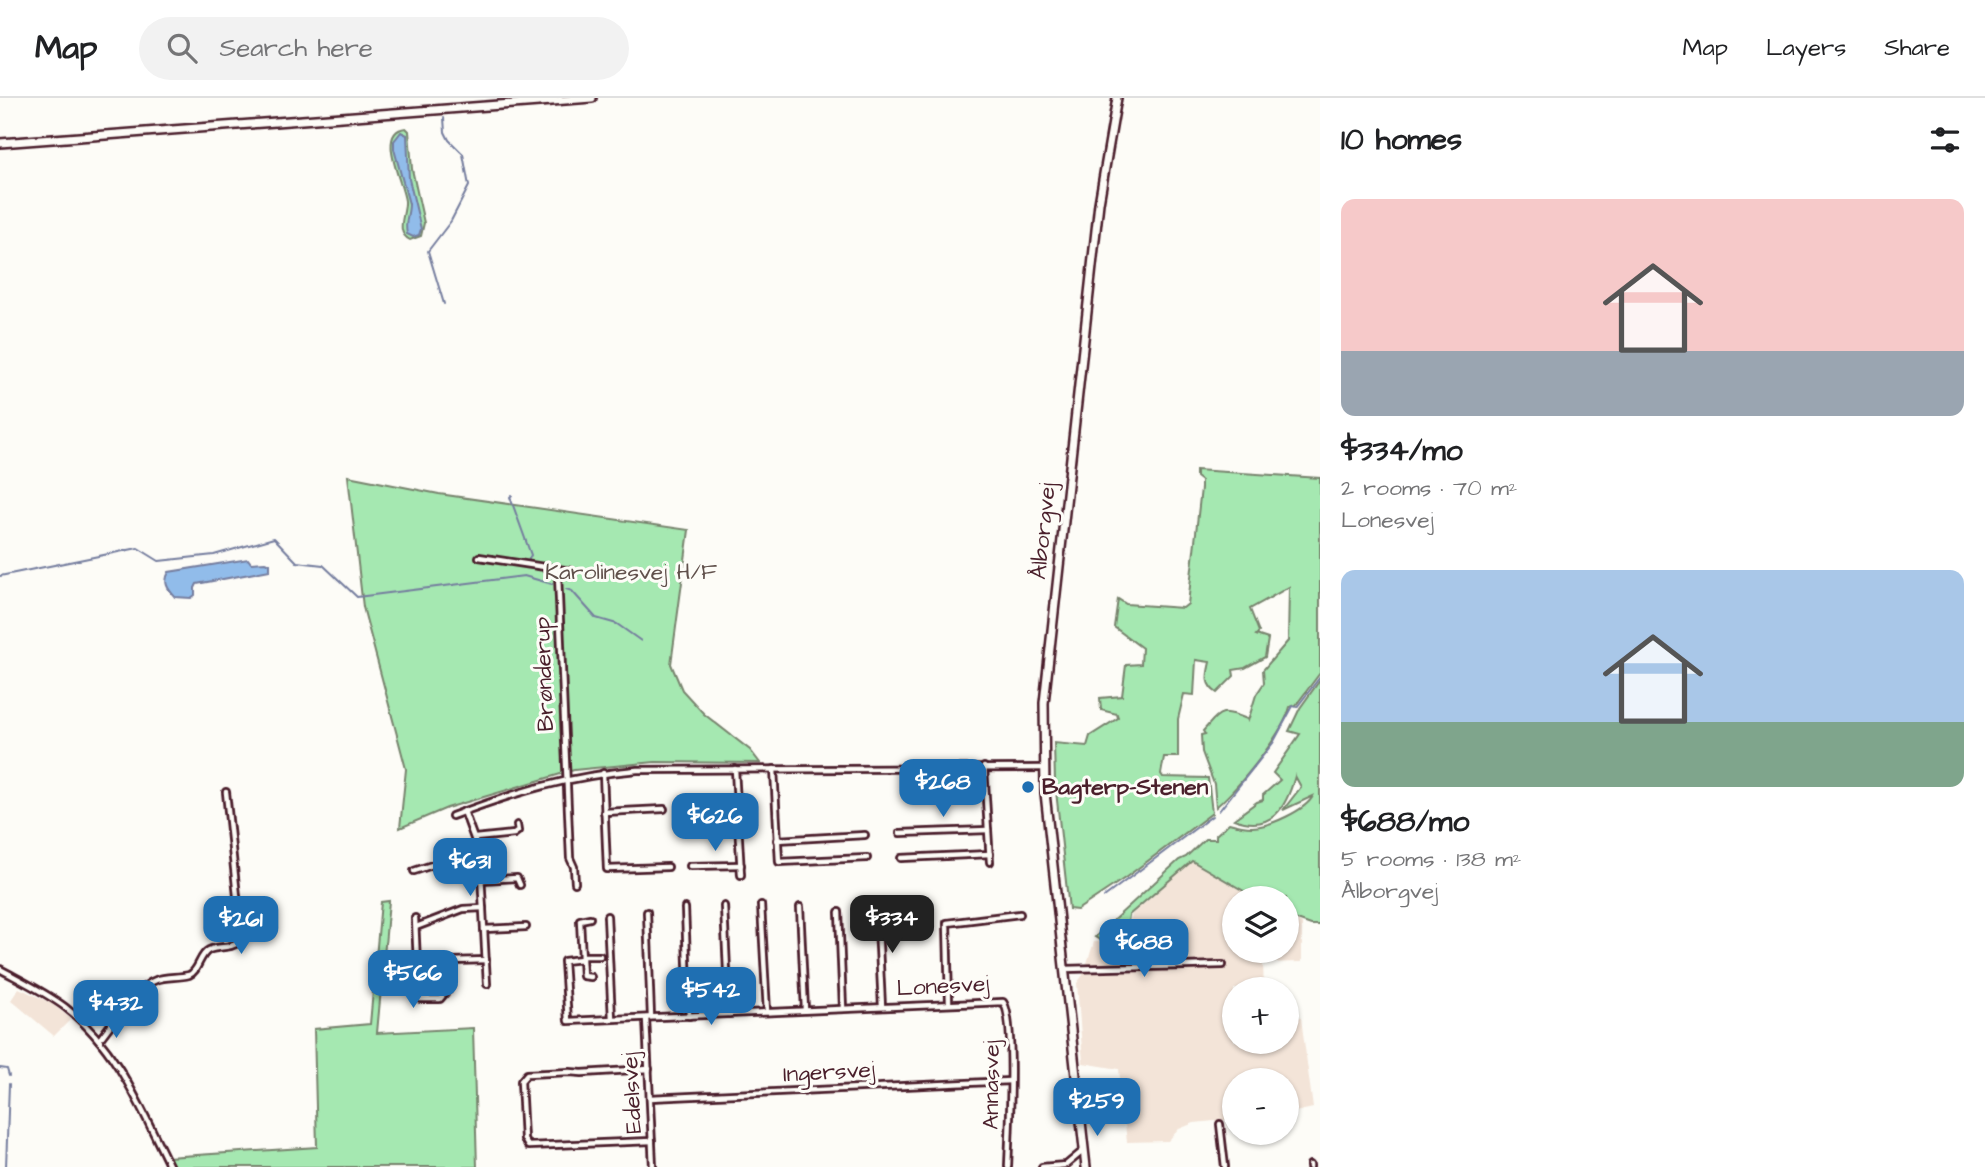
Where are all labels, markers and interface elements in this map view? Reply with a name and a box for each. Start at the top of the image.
search box [139,17,629,80]
text: Map [35,25,97,71]
icon: search [163,29,201,67]
text: Search here [219,30,373,66]
text: Map [1683,31,1728,65]
text: Layers [1766,31,1846,65]
text: Share [1884,31,1950,65]
text: 10 homes [1341,119,1462,161]
icon: filters [1926,121,1964,159]
icon: home [1590,245,1716,371]
text: $334/mo [1341,430,1463,472]
text: 2 rooms · 70 m² [1341,472,1517,504]
street label: Ålborgvej [1022,481,1065,581]
text: Lonesvej [1341,504,1434,536]
park label: Karolinesvej H/F [545,556,717,588]
street label: Brønderup [526,616,562,732]
icon: home [1590,616,1716,742]
pin: $268 [902,760,984,819]
text: $268 [915,766,971,798]
place label: Bagterp-Stenen [1042,771,1209,804]
marker: Bagterp-Stenen [1020,779,1036,795]
pin: $626 [674,794,756,853]
text: $626 [688,800,742,832]
text: $688/mo [1341,801,1469,843]
pin: $631 [429,838,511,898]
text: 5 rooms · 138 m² [1341,843,1521,875]
text: $631 [449,845,491,877]
text: Ålborgvej [1341,875,1438,907]
map controls [1222,886,1299,1145]
button: layers [1222,886,1299,963]
pin: $261 [200,896,282,956]
pin: $334 [851,896,933,955]
text: $334 [866,902,918,934]
text: $261 [219,903,263,935]
pin: $688 [1103,920,1185,979]
text: $688 [1115,926,1173,958]
pin: $566 [372,950,454,1010]
text: $566 [384,957,442,989]
pin: $542 [670,968,752,1027]
street label: Lonesvej [896,968,990,1004]
text: $542 [682,974,740,1006]
button: + [1222,977,1299,1054]
pin: $432 [75,981,157,1040]
text: $432 [89,987,143,1019]
street label: Annasvej [975,1040,1007,1130]
street label: Edelsvej [614,1051,650,1135]
street label: Ingersvej [782,1054,876,1091]
button: − [1222,1068,1299,1145]
pin: $259 [1056,1079,1138,1138]
text: $259 [1069,1085,1125,1117]

